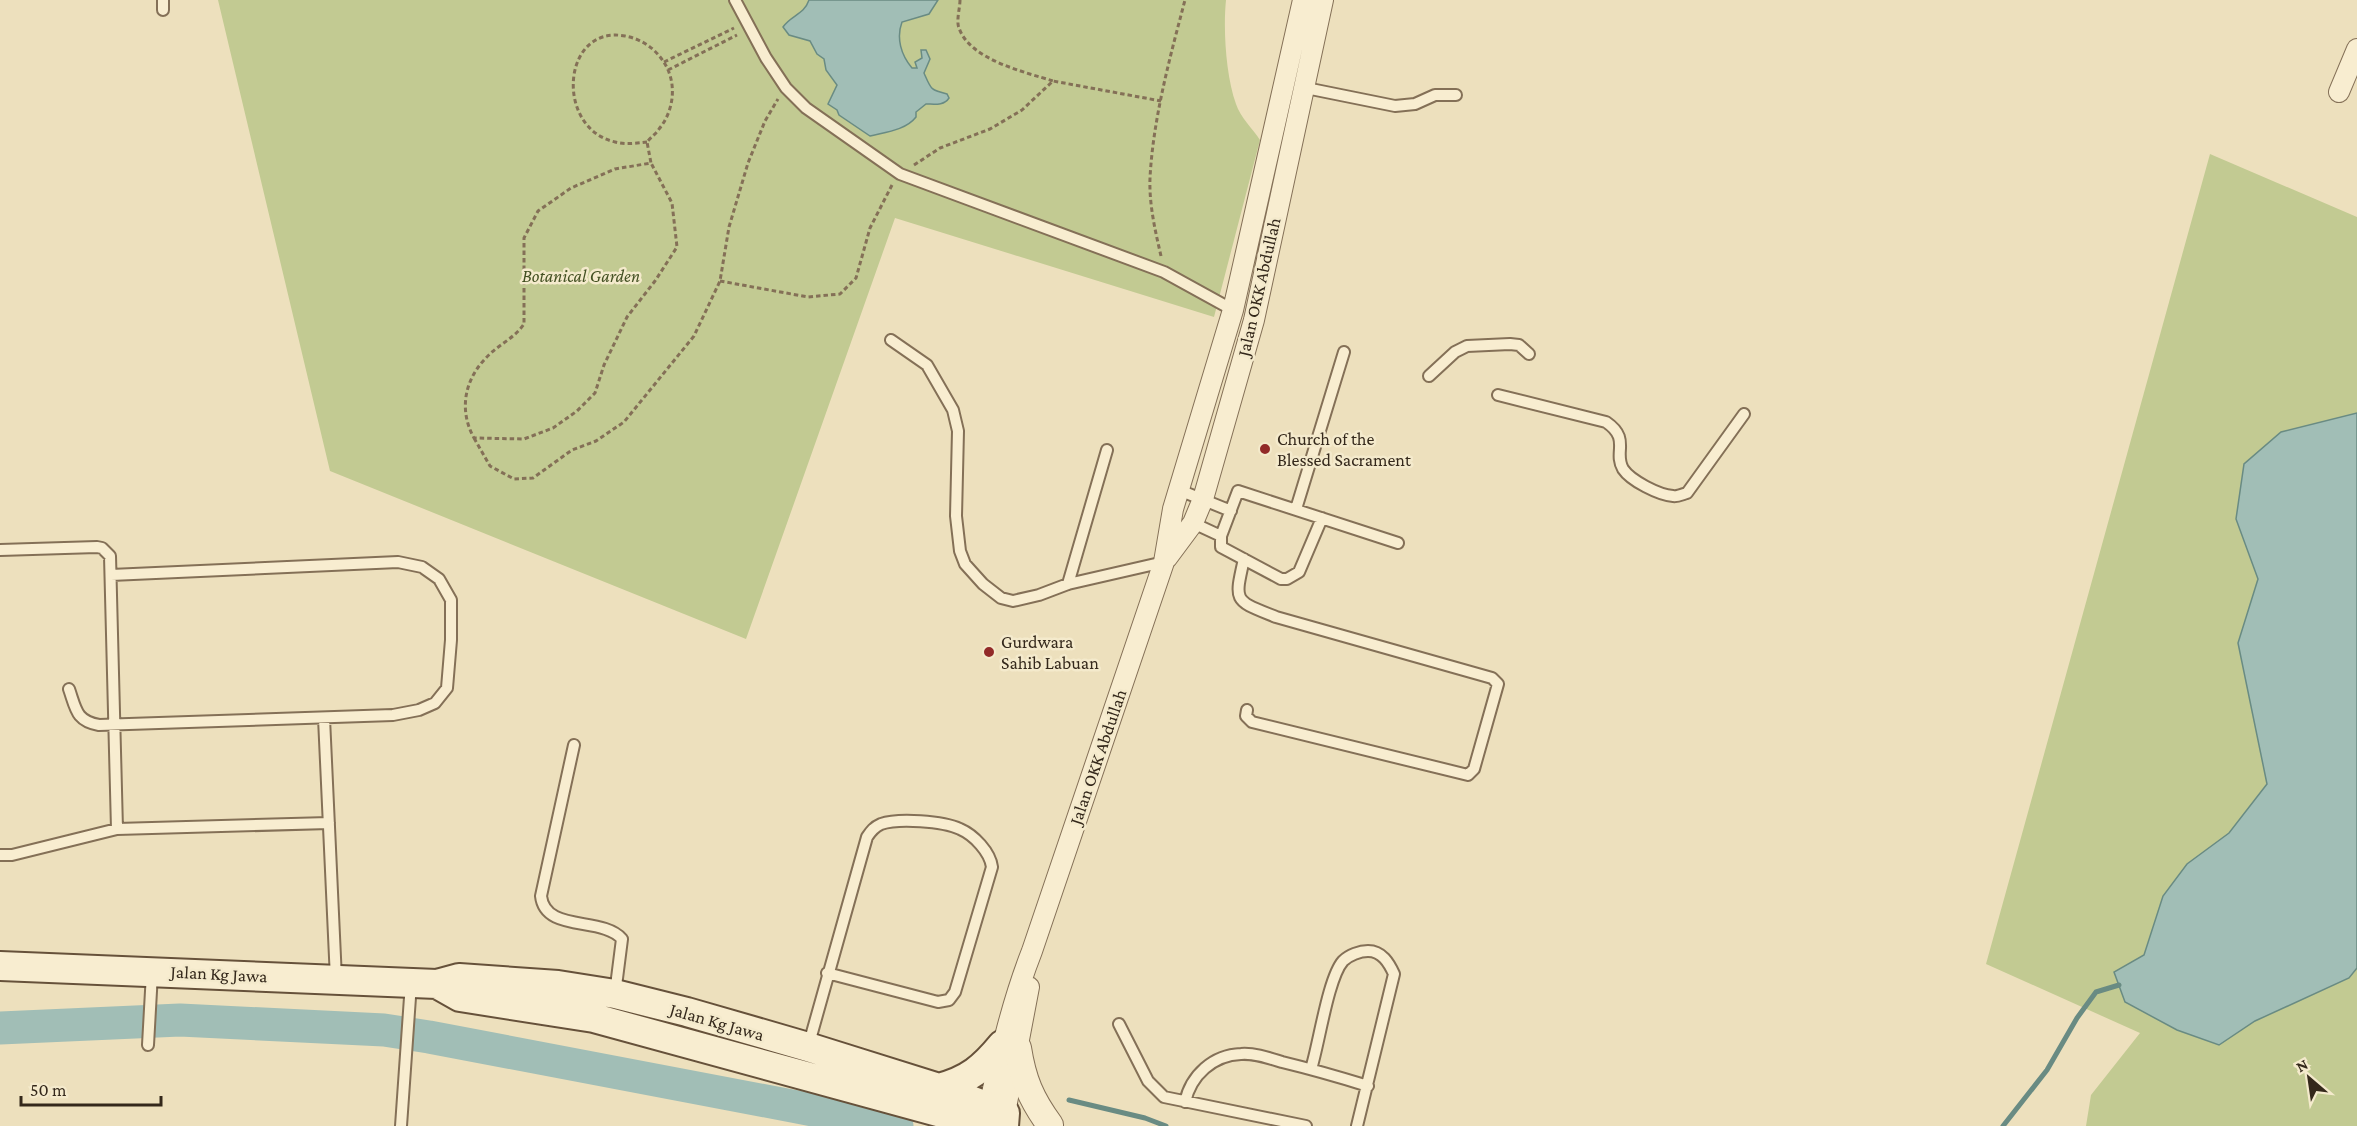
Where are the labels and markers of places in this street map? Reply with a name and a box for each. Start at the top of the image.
place label: Church of the Blessed Sacrament [1277,429,1412,470]
marker: Church of the Blessed Sacrament [1258,442,1272,456]
place label: Gurdwara Sahib Labuan [1001,632,1099,673]
marker: Gurdwara Sahib Labuan [982,645,996,659]

